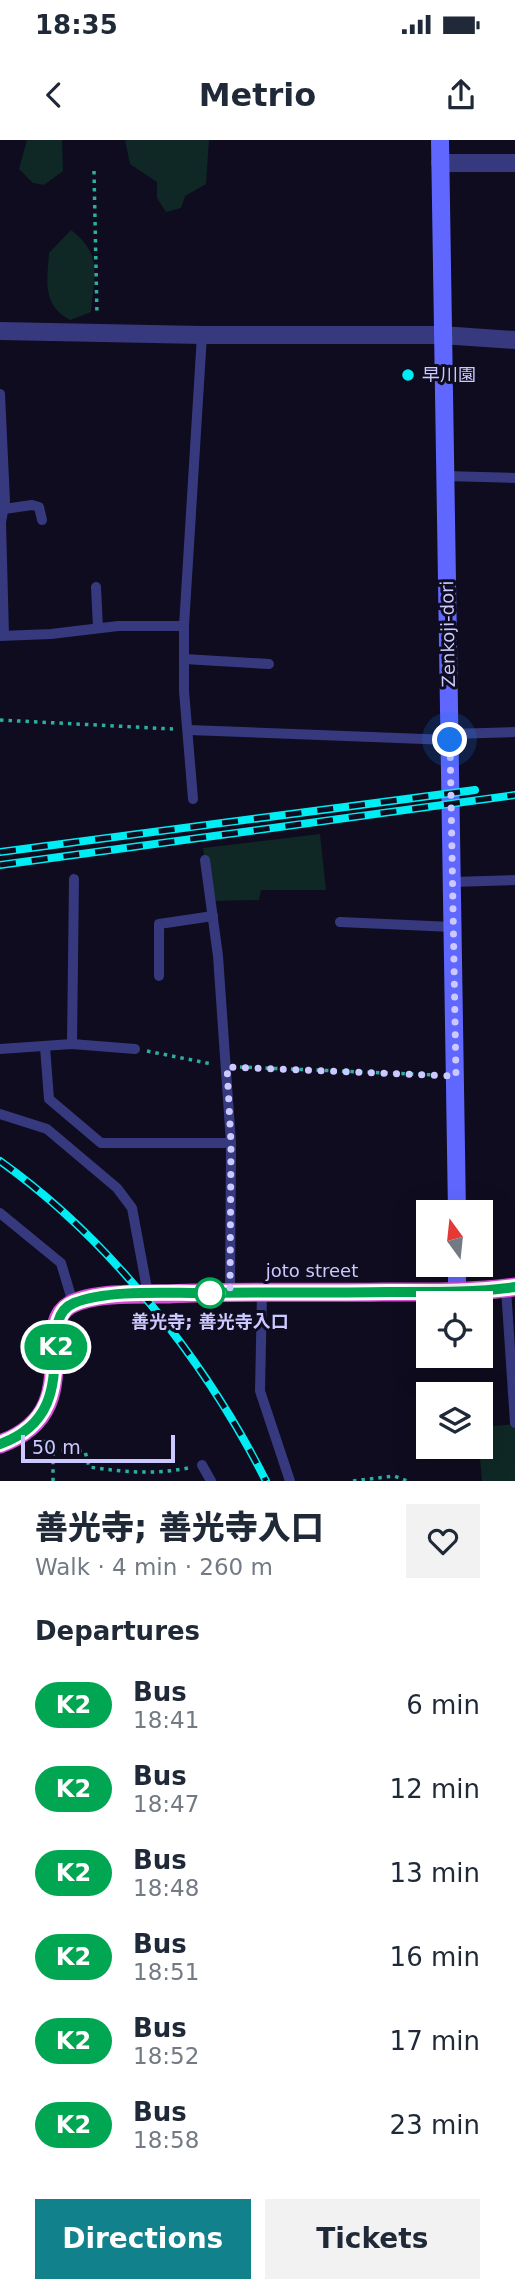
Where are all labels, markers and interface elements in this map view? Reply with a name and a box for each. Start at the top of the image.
text: 18:35 [35,10,118,40]
icon: back [35,76,73,114]
text: Metrio [199,76,316,114]
icon: share [442,76,480,114]
place label: 早川園 [422,364,476,385]
marker: 早川園 [400,367,416,383]
street label: Zenkoji-dori [436,580,459,688]
your location [432,722,467,757]
north arrow [416,1200,494,1278]
map controls [416,1200,493,1459]
street label: joto street [265,1260,358,1281]
marker: 善光寺; 善光寺入口 [195,1278,225,1308]
button: locate [416,1291,493,1368]
place label: 善光寺; 善光寺入口 [131,1311,289,1332]
line badge: K2 [24,1324,88,1370]
text: K2 [38,1333,74,1361]
button: layers [416,1382,493,1459]
scale bar [21,1432,175,1464]
text: 50 m [32,1436,81,1458]
button: heart [406,1504,480,1578]
text: 善光寺; 善光寺入口 [35,1508,324,1547]
text: Walk · 4 min · 260 m [35,1554,273,1580]
text: Departures [35,1616,200,1646]
text: Bus [133,1677,187,1707]
text: 6 min [406,1690,480,1720]
text: K2 [56,1691,91,1719]
text: 18:41 [133,1707,199,1733]
text: Bus [133,1761,187,1791]
text: 12 min [390,1774,480,1804]
text: K2 [56,1775,91,1803]
text: 18:47 [133,1791,199,1817]
text: Bus [133,1845,187,1875]
text: 13 min [390,1858,480,1888]
text: K2 [56,1859,91,1887]
text: 18:48 [133,1875,199,1901]
text: Bus [133,1929,187,1959]
text: 16 min [390,1942,480,1972]
text: K2 [56,1943,91,1971]
text: 18:51 [133,1959,199,1985]
text: Bus [133,2013,187,2043]
text: 17 min [390,2026,480,2056]
text: K2 [56,2027,91,2055]
text: 18:52 [133,2043,199,2069]
text: Bus [133,2097,187,2127]
text: 23 min [390,2110,480,2140]
text: K2 [56,2111,91,2139]
text: 18:58 [133,2127,199,2153]
button: Directions [35,2199,251,2279]
button: Tickets [265,2199,480,2279]

